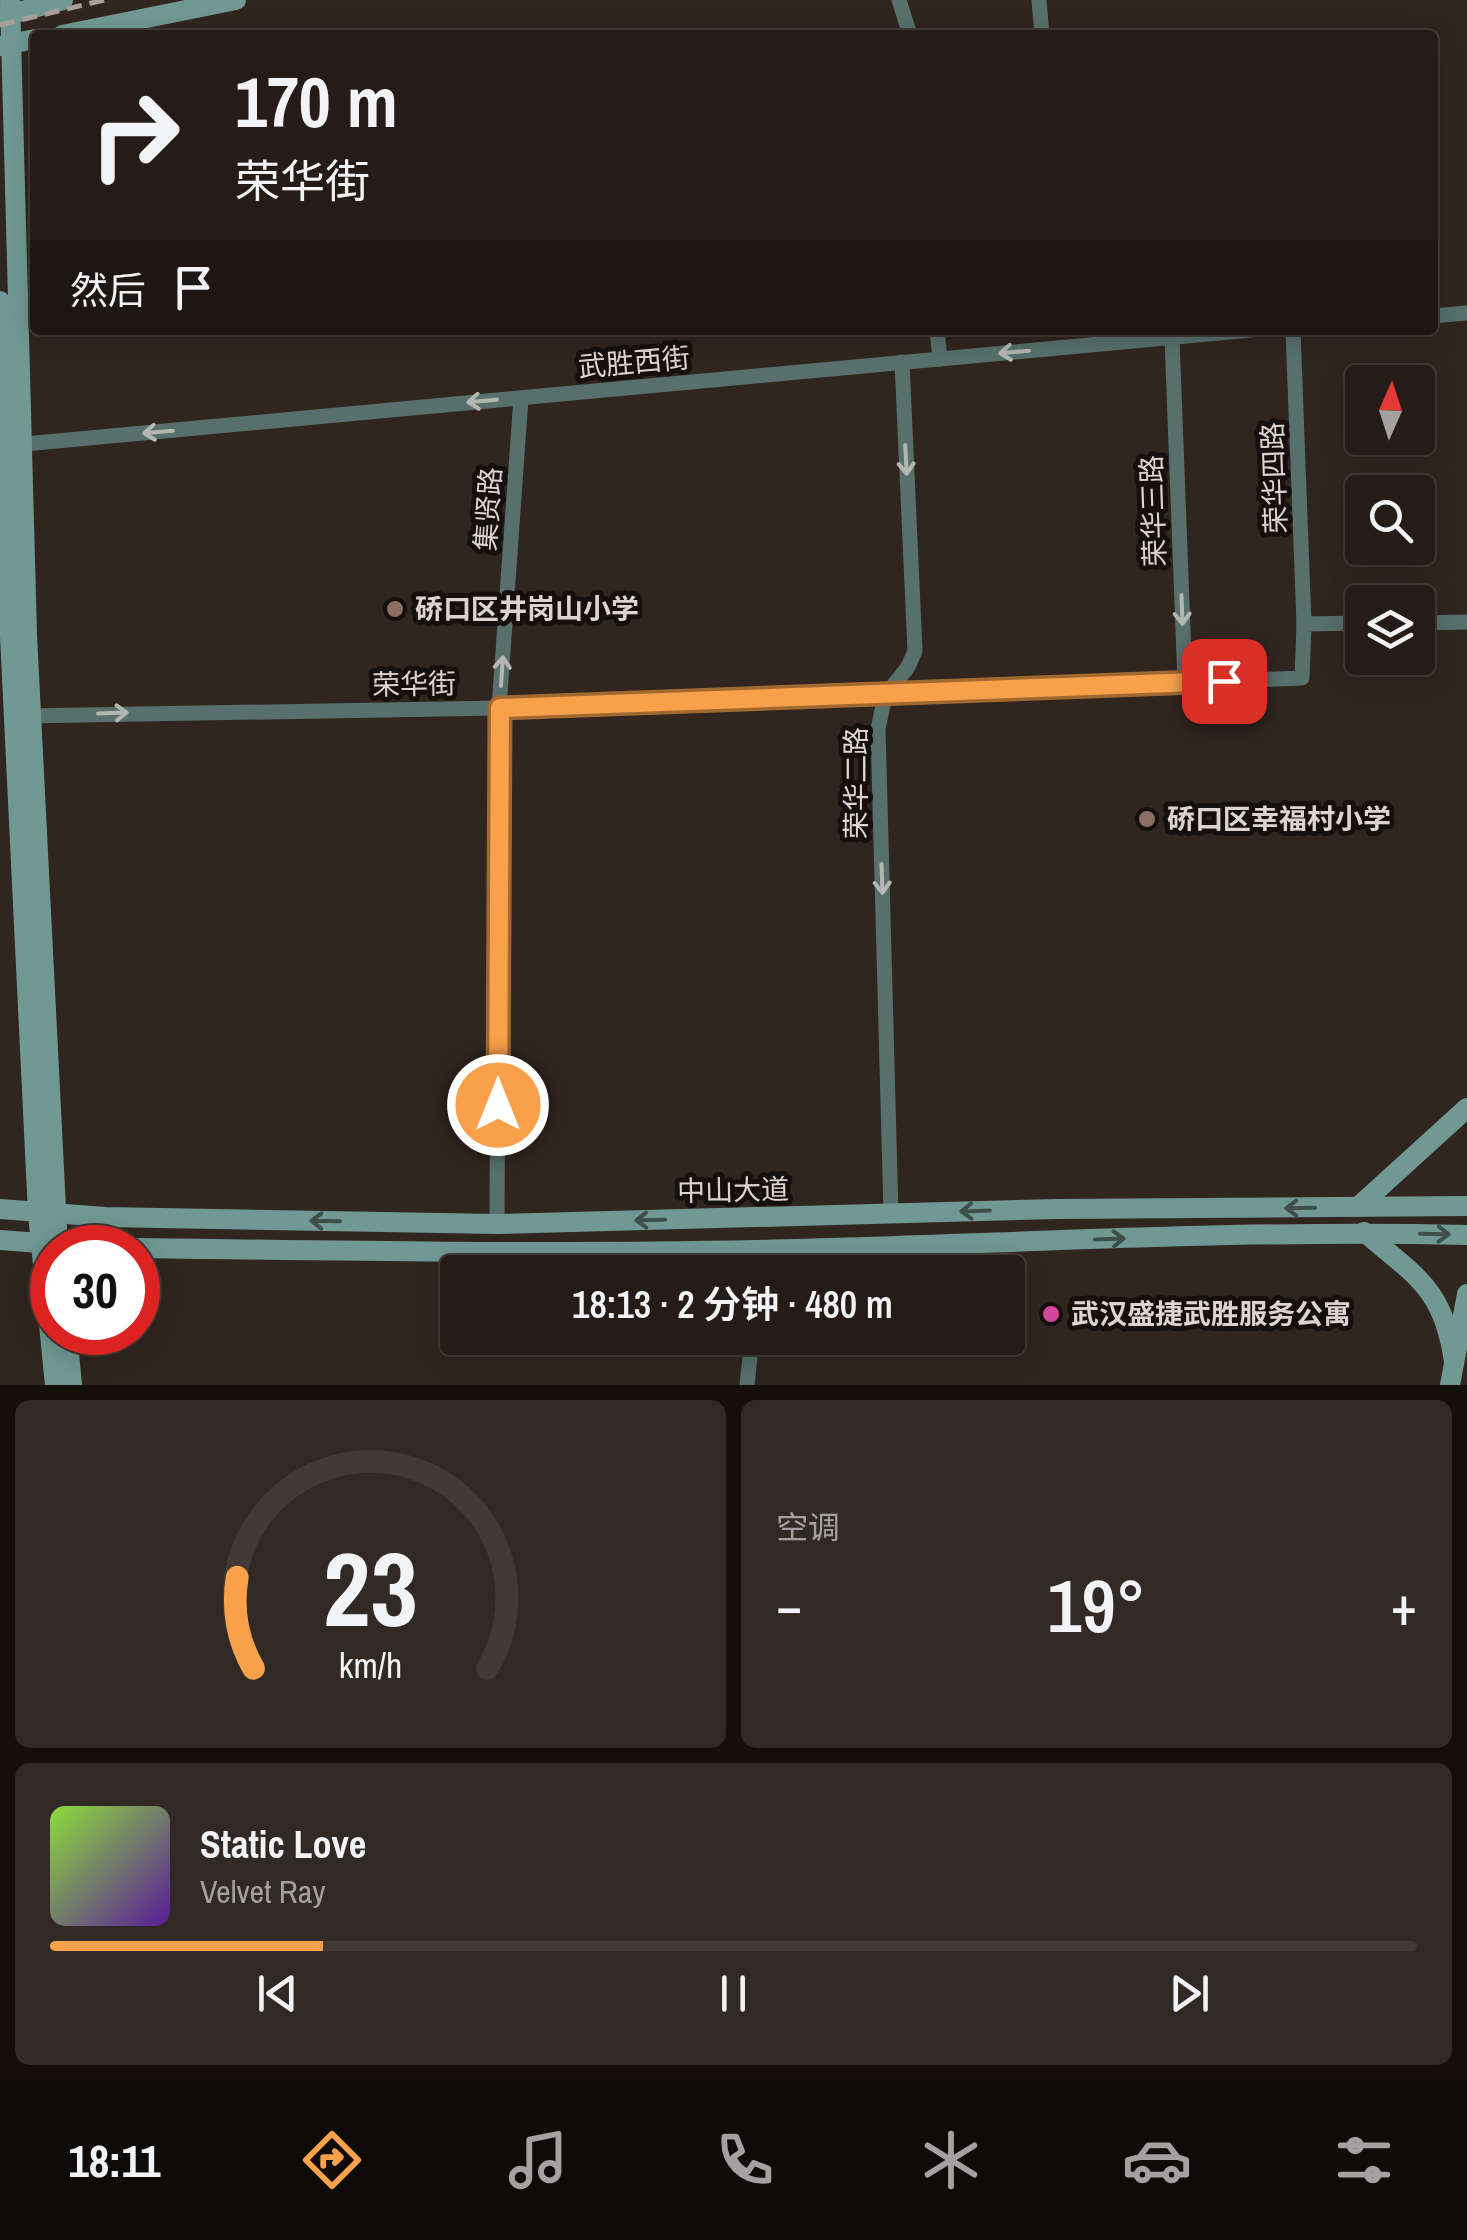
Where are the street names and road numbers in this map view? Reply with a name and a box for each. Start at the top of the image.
street label: 武胜西街 [577,338,691,386]
street label: 荣华四路 [1253,421,1295,535]
street label: 荣华三路 [1132,454,1174,568]
street label: 集贤路 [466,466,510,552]
street label: 荣华街 [372,664,456,704]
street label: 荣华二路 [837,727,875,839]
street label: 中山大道 [677,1170,789,1210]

